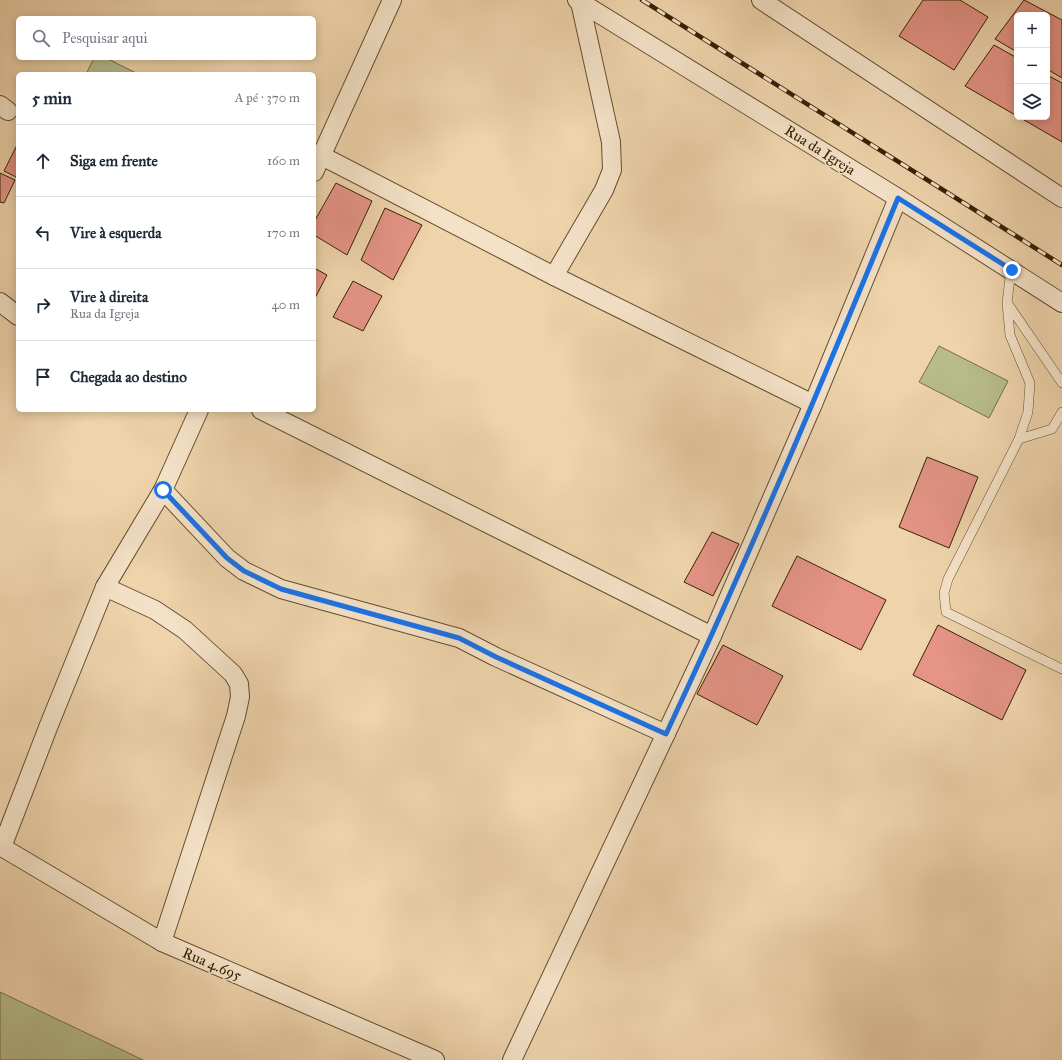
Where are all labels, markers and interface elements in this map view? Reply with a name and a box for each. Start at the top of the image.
map controls [1014,12,1050,120]
button: + [1014,12,1050,48]
search box [16,16,316,60]
icon: search [30,27,52,49]
text: Pesquisar aqui [62,29,148,47]
button: − [1014,48,1050,84]
button: layers [1014,84,1050,120]
text: 5 min [32,88,72,109]
text: A pé · 370 m [235,90,300,106]
street label: Rua da Igreja [781,121,859,179]
icon: ahead [32,150,54,172]
text: Siga em frente [70,152,158,170]
text: 160 m [267,153,300,169]
icon: left [32,222,54,244]
text: Vire à esquerda [70,224,162,242]
text: 170 m [267,225,300,241]
route end [1003,261,1021,279]
text: Vire à direita [70,288,148,306]
icon: right [32,294,54,316]
text: 40 m [271,297,300,313]
text: Rua da Igreja [70,306,139,322]
icon: arrive [32,366,54,388]
text: Chegada ao destino [70,368,187,386]
route start [154,481,172,499]
street label: Rua 4.695 [180,943,244,985]

